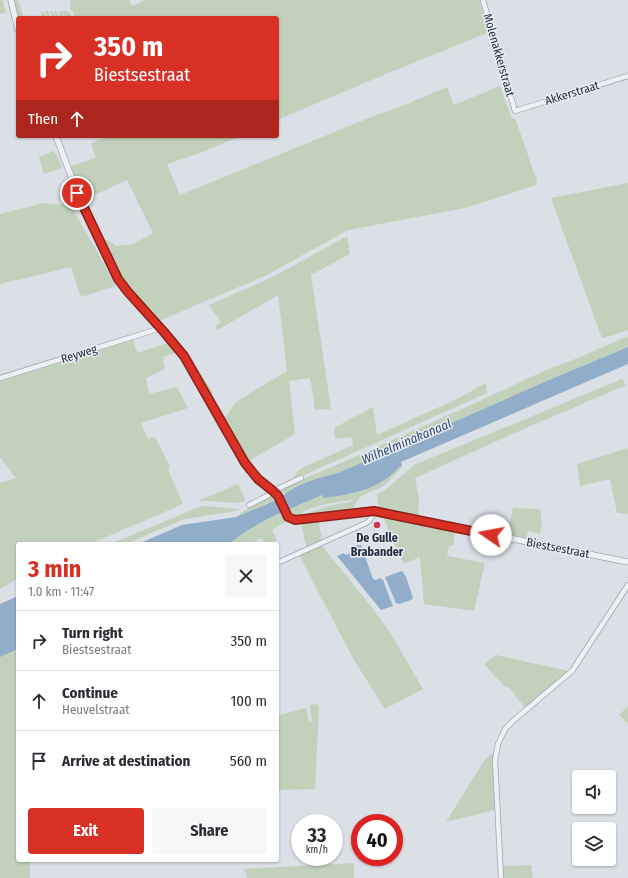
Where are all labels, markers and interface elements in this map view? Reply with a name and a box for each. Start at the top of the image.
street label: Molenakkerstraat [480,12,518,98]
text: 350 m [94,30,163,63]
icon: right [28,32,80,84]
text: Biestsestraat [94,64,190,86]
street label: Akkerstraat [543,78,601,108]
icon: ahead [66,108,88,130]
text: Then [28,110,58,128]
pin [60,176,94,210]
icon: arrive [66,182,88,204]
street label: Reyweg [59,342,99,366]
water label: Wilhelminakanaal [359,416,454,467]
position arrow [470,514,512,556]
marker: De Gulle Brabander [372,520,382,530]
place label: De Gulle Brabander [351,531,404,559]
street label: Biestsestraat [525,535,591,561]
text: 3 min [28,555,81,583]
button: close [225,555,267,597]
text: 1.0 km · 11:47 [28,584,94,599]
text: Turn right [62,624,123,642]
icon: right [28,630,50,652]
text: 350 m [230,632,267,650]
text: Biestsestraat [62,642,131,657]
text: Continue [62,684,118,702]
icon: ahead [28,690,50,712]
text: 100 m [230,692,267,710]
text: Heuvelstraat [62,702,130,717]
icon: arrive [28,750,50,772]
text: Arrive at destination [62,752,190,770]
text: 560 m [230,752,267,770]
map controls [572,770,616,866]
button: sound [572,770,616,814]
button: Exit [28,808,144,854]
button: Share [152,808,267,854]
speed limit sign: 40 [351,814,403,866]
button: layers [572,822,616,866]
text: 33 [308,823,326,847]
text: km/h [306,844,328,856]

